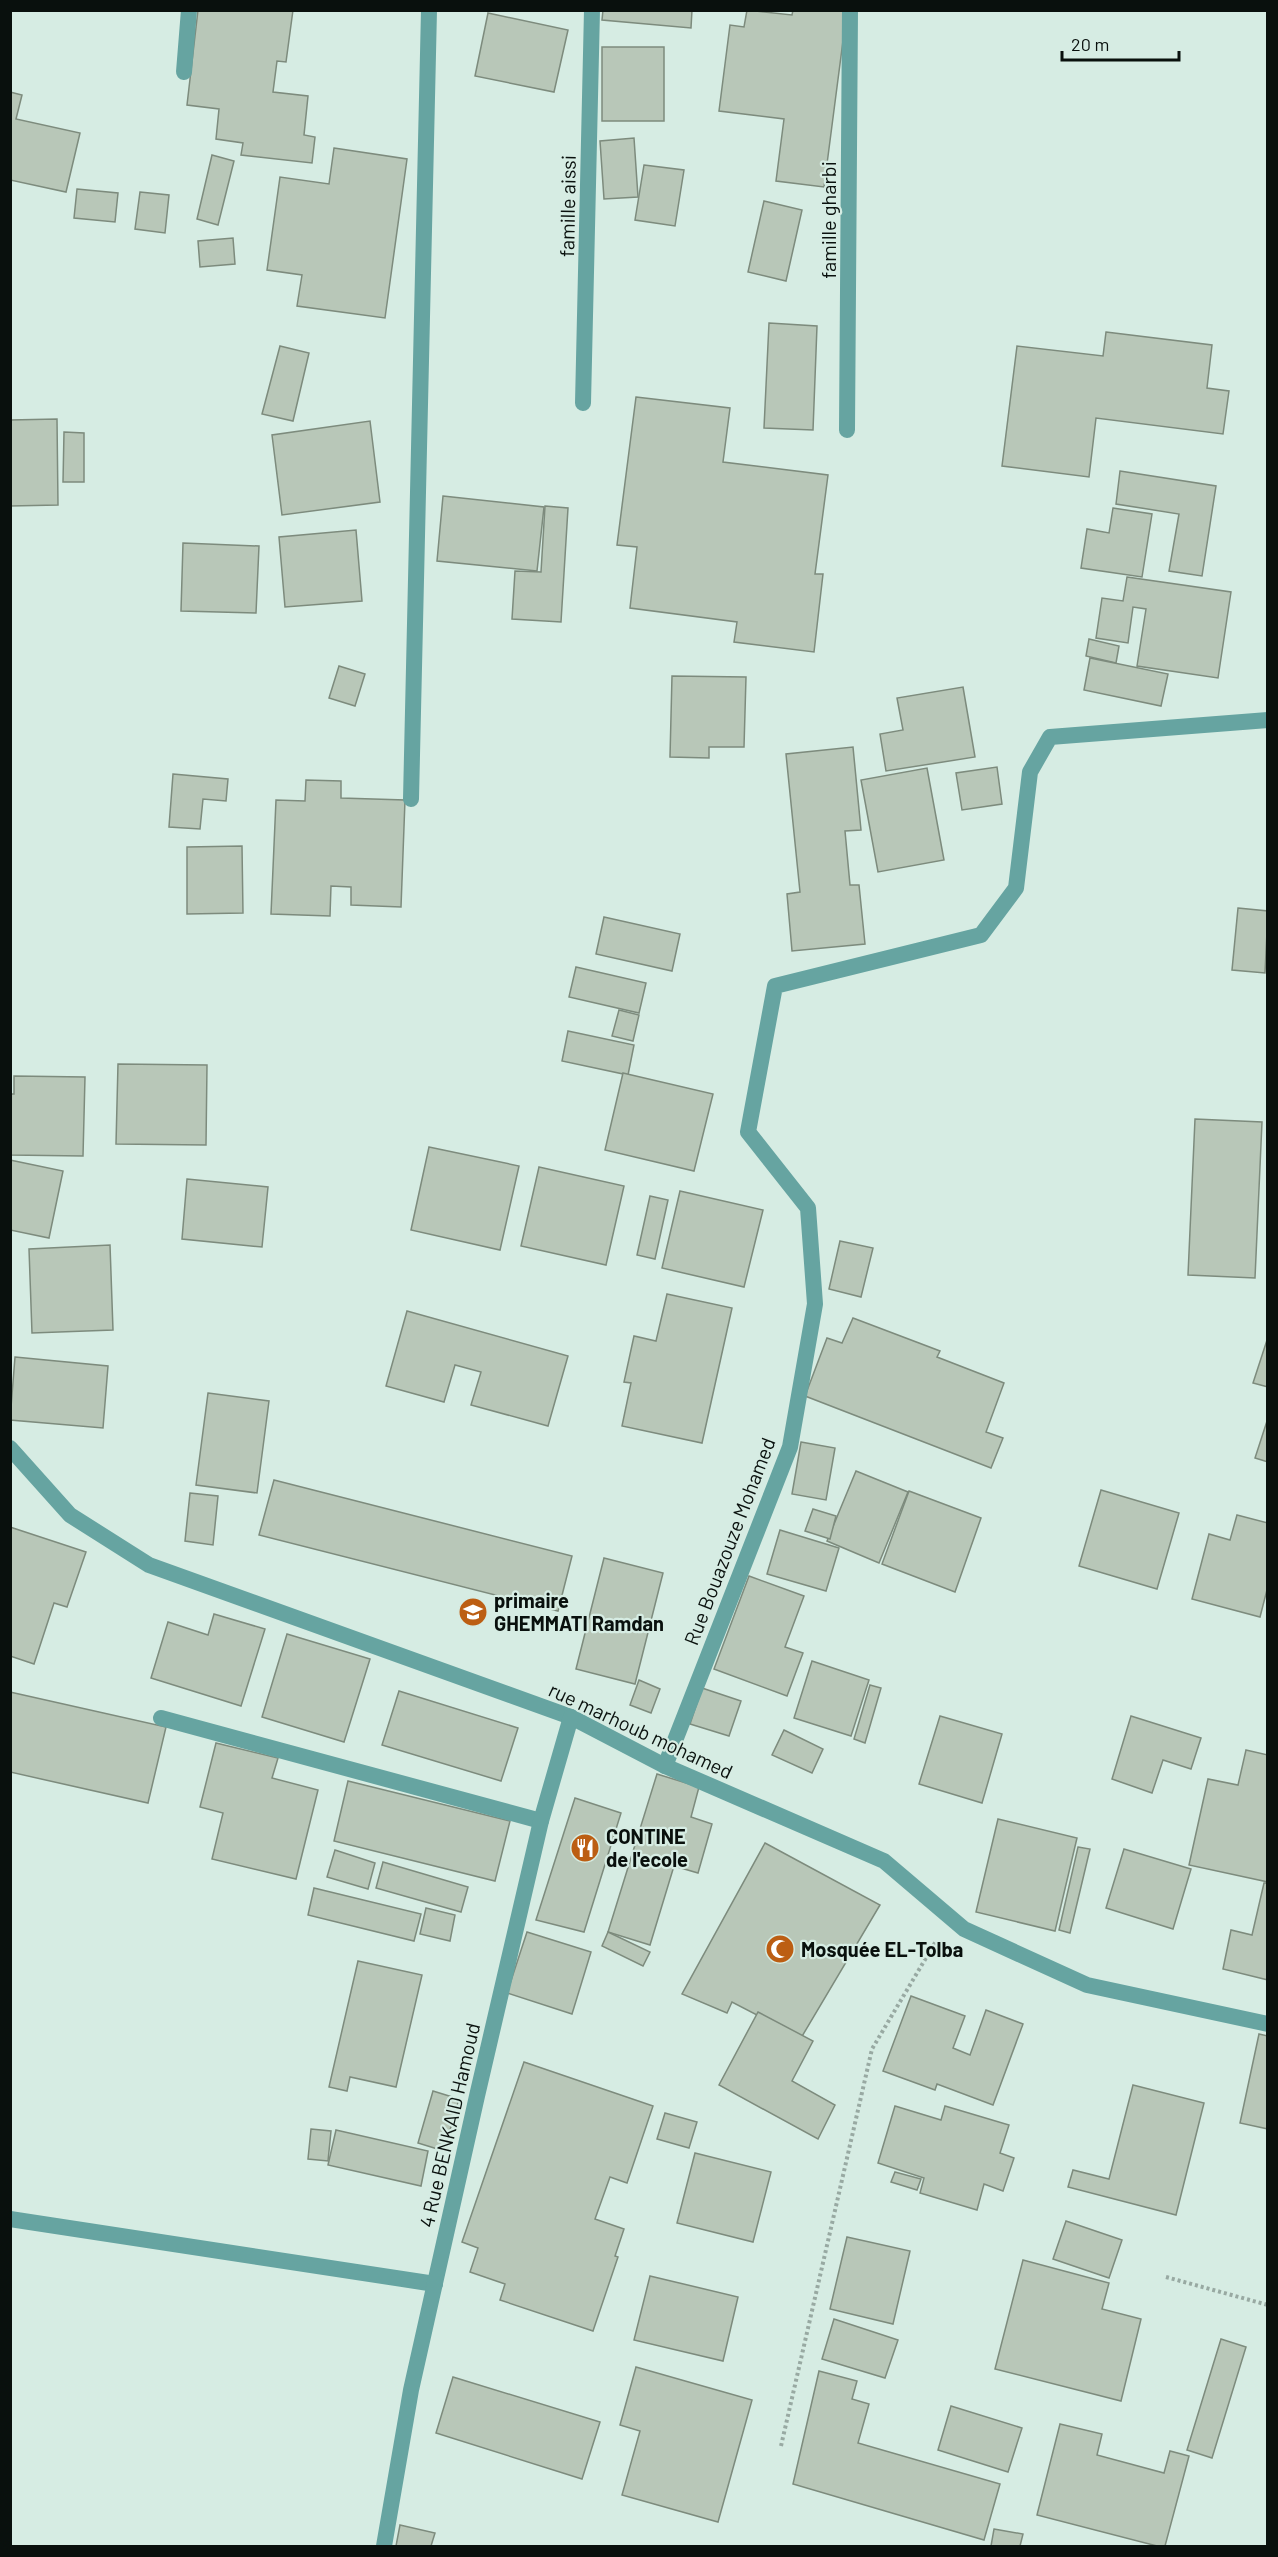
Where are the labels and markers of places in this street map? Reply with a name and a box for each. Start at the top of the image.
place label: primaire GHEMMATI Ramdan [494,1588,664,1635]
school or university icon: primaire GHEMMATI Ramdan [457,1596,489,1628]
place label: CONTINE de l'ecole [606,1824,688,1871]
restaurant icon: CONTINE de l'ecole [569,1832,601,1864]
mosque icon: Mosquée EL-Tolba [764,1933,796,1965]
place label: Mosquée EL-Tolba [801,1937,963,1961]

